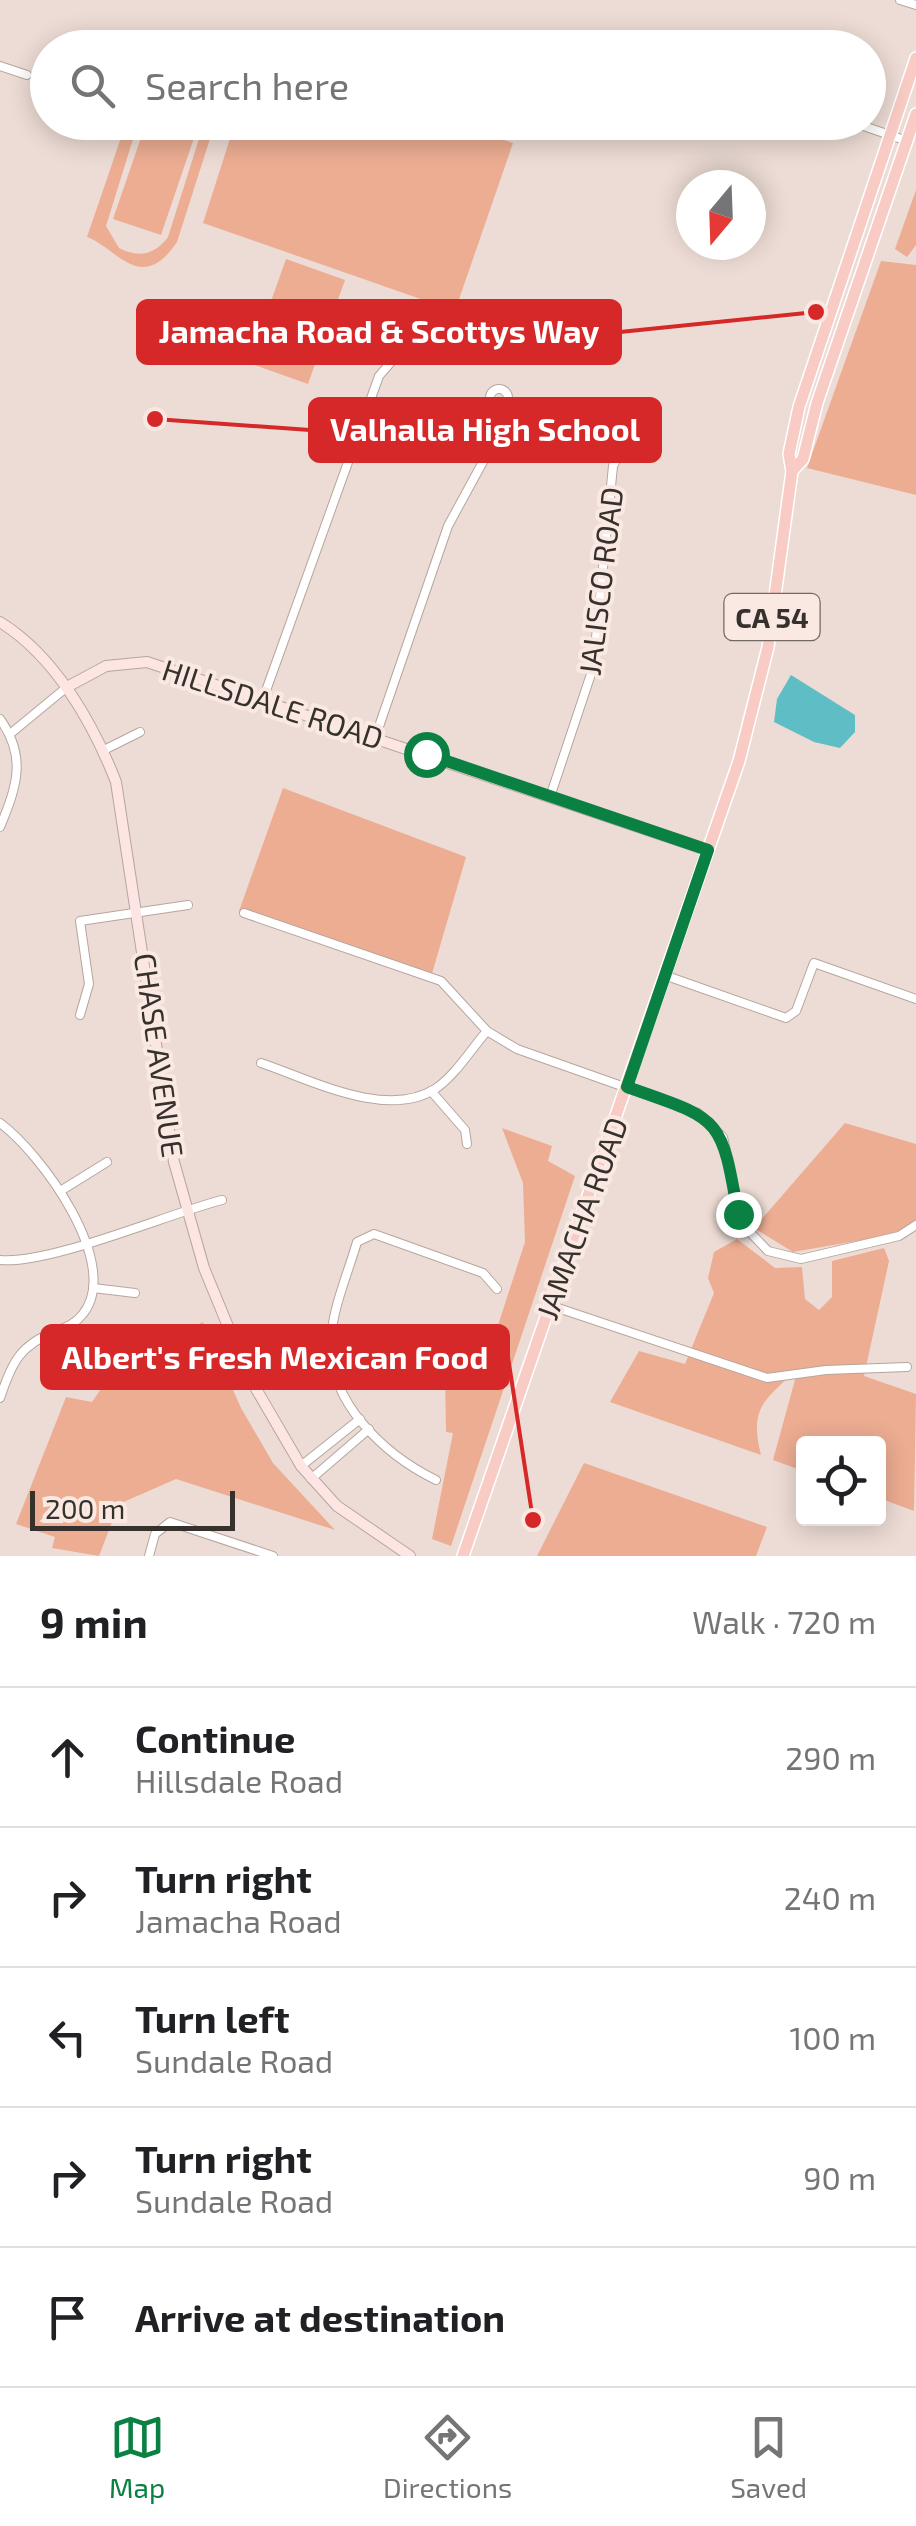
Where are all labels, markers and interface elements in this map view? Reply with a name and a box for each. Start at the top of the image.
search box [30,30,886,140]
icon: search [65,58,120,113]
text: Search here [145,62,349,108]
north arrow [676,170,766,260]
callout: Jamacha Road & Scottys Way [138,301,620,363]
text: Jamacha Road & Scottys Way [159,311,599,350]
callout: Valhalla High School [310,399,660,461]
text: Valhalla High School [330,409,641,447]
street label: JALISCO ROAD [571,485,629,677]
road number: CA 54 [724,594,820,640]
street label: HILLSDALE ROAD [158,650,388,756]
route start [404,732,450,778]
street label: CHASE AVENUE [128,950,192,1160]
street label: JAMACHA ROAD [528,1112,634,1324]
route end [716,1192,762,1238]
callout: Albert's Fresh Mexican Food [42,1326,508,1388]
text: Albert's Fresh Mexican Food [62,1337,488,1375]
map controls [796,1436,886,1526]
button: locate [796,1436,886,1526]
scale bar [30,1486,235,1530]
text: 200 m [45,1491,125,1525]
text: 9 min [40,1596,148,1646]
text: Walk · 720 m [692,1602,876,1640]
text: Continue [135,1715,295,1761]
icon: ahead [40,1730,95,1785]
text: 290 m [785,1738,876,1776]
text: Hillsdale Road [135,1761,343,1799]
text: Turn right [135,1855,312,1901]
icon: right [40,1870,95,1925]
text: 240 m [784,1878,876,1916]
text: Jamacha Road [135,1901,342,1939]
text: Turn left [135,1995,290,2041]
icon: left [40,2010,95,2065]
text: 100 m [790,2018,876,2056]
text: Sundale Road [135,2041,333,2079]
text: Turn right [135,2135,312,2181]
icon: right [40,2150,95,2205]
text: 90 m [803,2158,876,2196]
text: Sundale Road [135,2181,333,2219]
icon: arrive [40,2290,95,2345]
text: Arrive at destination [135,2294,505,2340]
tab: Map [109,2410,165,2504]
tab: Directions [383,2410,512,2504]
tab: Saved [730,2410,807,2504]

